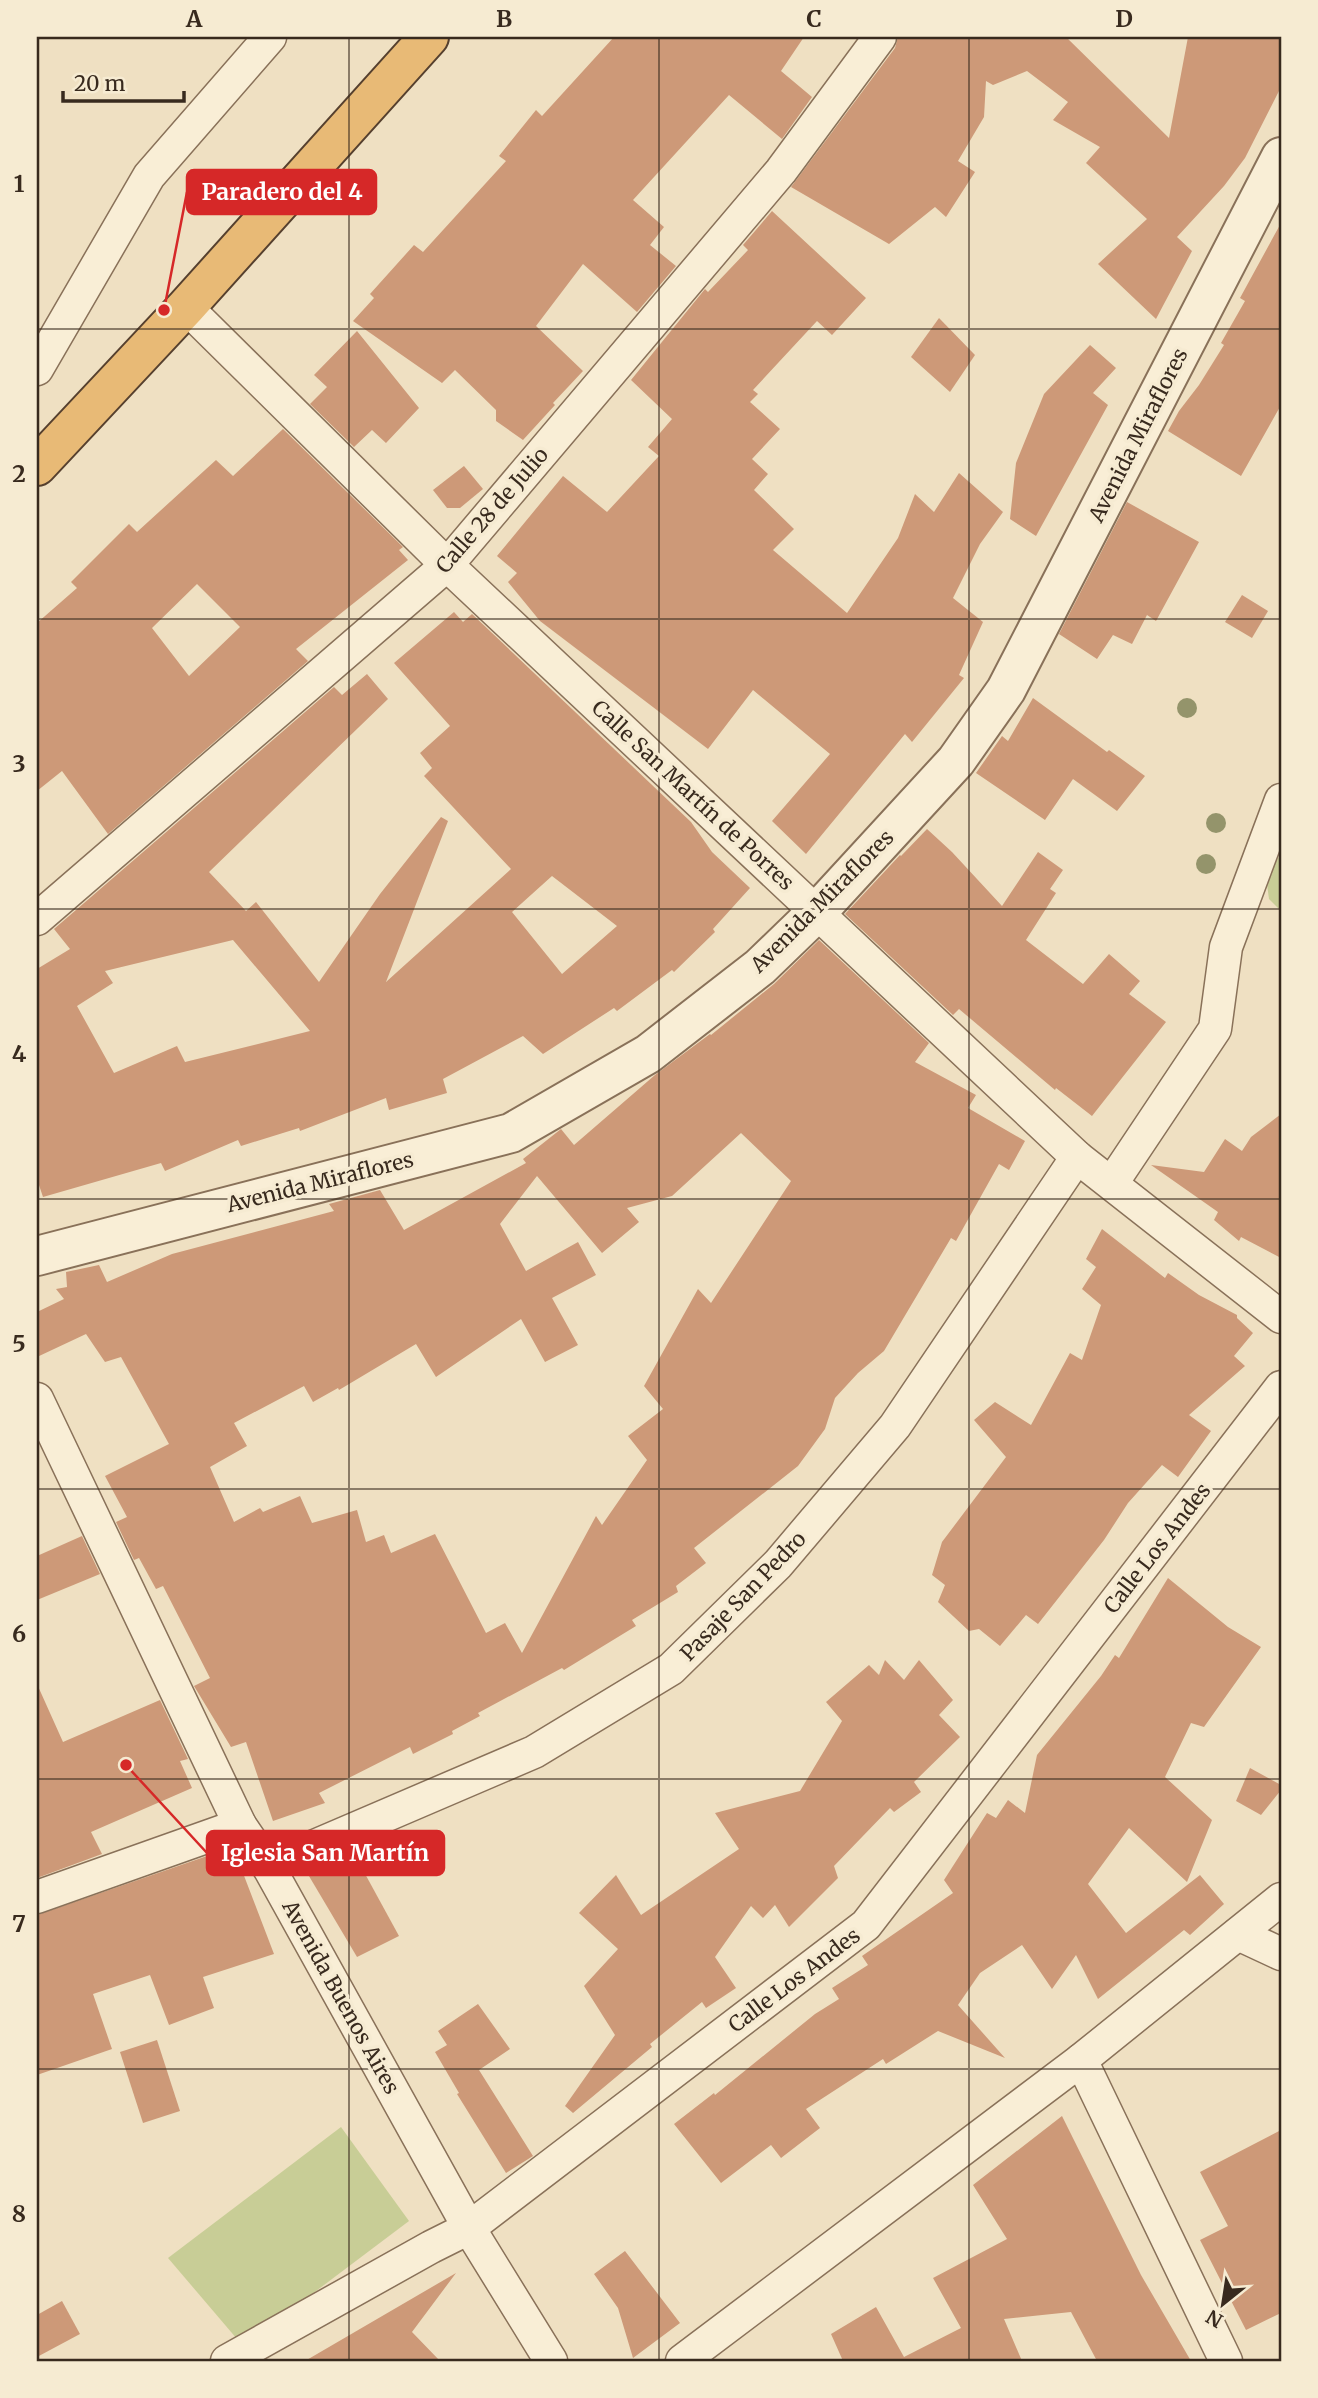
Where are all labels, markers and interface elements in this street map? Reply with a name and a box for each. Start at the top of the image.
text: A [185,4,203,33]
text: B [496,4,512,33]
text: C [806,4,822,33]
text: D [1115,4,1133,33]
scale bar [63,60,184,104]
text: 20 m [74,70,126,97]
text: 1 [14,169,25,198]
callout: Paradero del 4 [187,170,376,214]
text: Paradero del 4 [201,177,363,206]
street label: Avenida Miraflores [1082,344,1193,527]
street label: Calle 28 de Julio [430,441,554,579]
text: 2 [12,459,26,488]
street label: Calle San Martín de Porres [586,694,800,896]
text: 3 [12,749,26,778]
street label: Avenida Miraflores [744,824,899,979]
text: 4 [12,1039,27,1068]
street label: Avenida Miraflores [223,1146,416,1218]
text: 5 [12,1329,26,1358]
street label: Calle Los Andes [1098,1477,1216,1619]
street label: Pasaje San Pedro [674,1526,812,1666]
text: 6 [12,1619,26,1648]
callout: Iglesia San Martín [207,1831,444,1875]
text: Iglesia San Martín [221,1838,430,1867]
street label: Avenida Buenos Aires [276,1894,406,2099]
text: 7 [12,1909,26,1938]
street label: Calle Los Andes [723,1922,865,2038]
text: 8 [12,2199,26,2228]
north arrow [1188,2268,1258,2338]
text: N [1202,2305,1227,2333]

